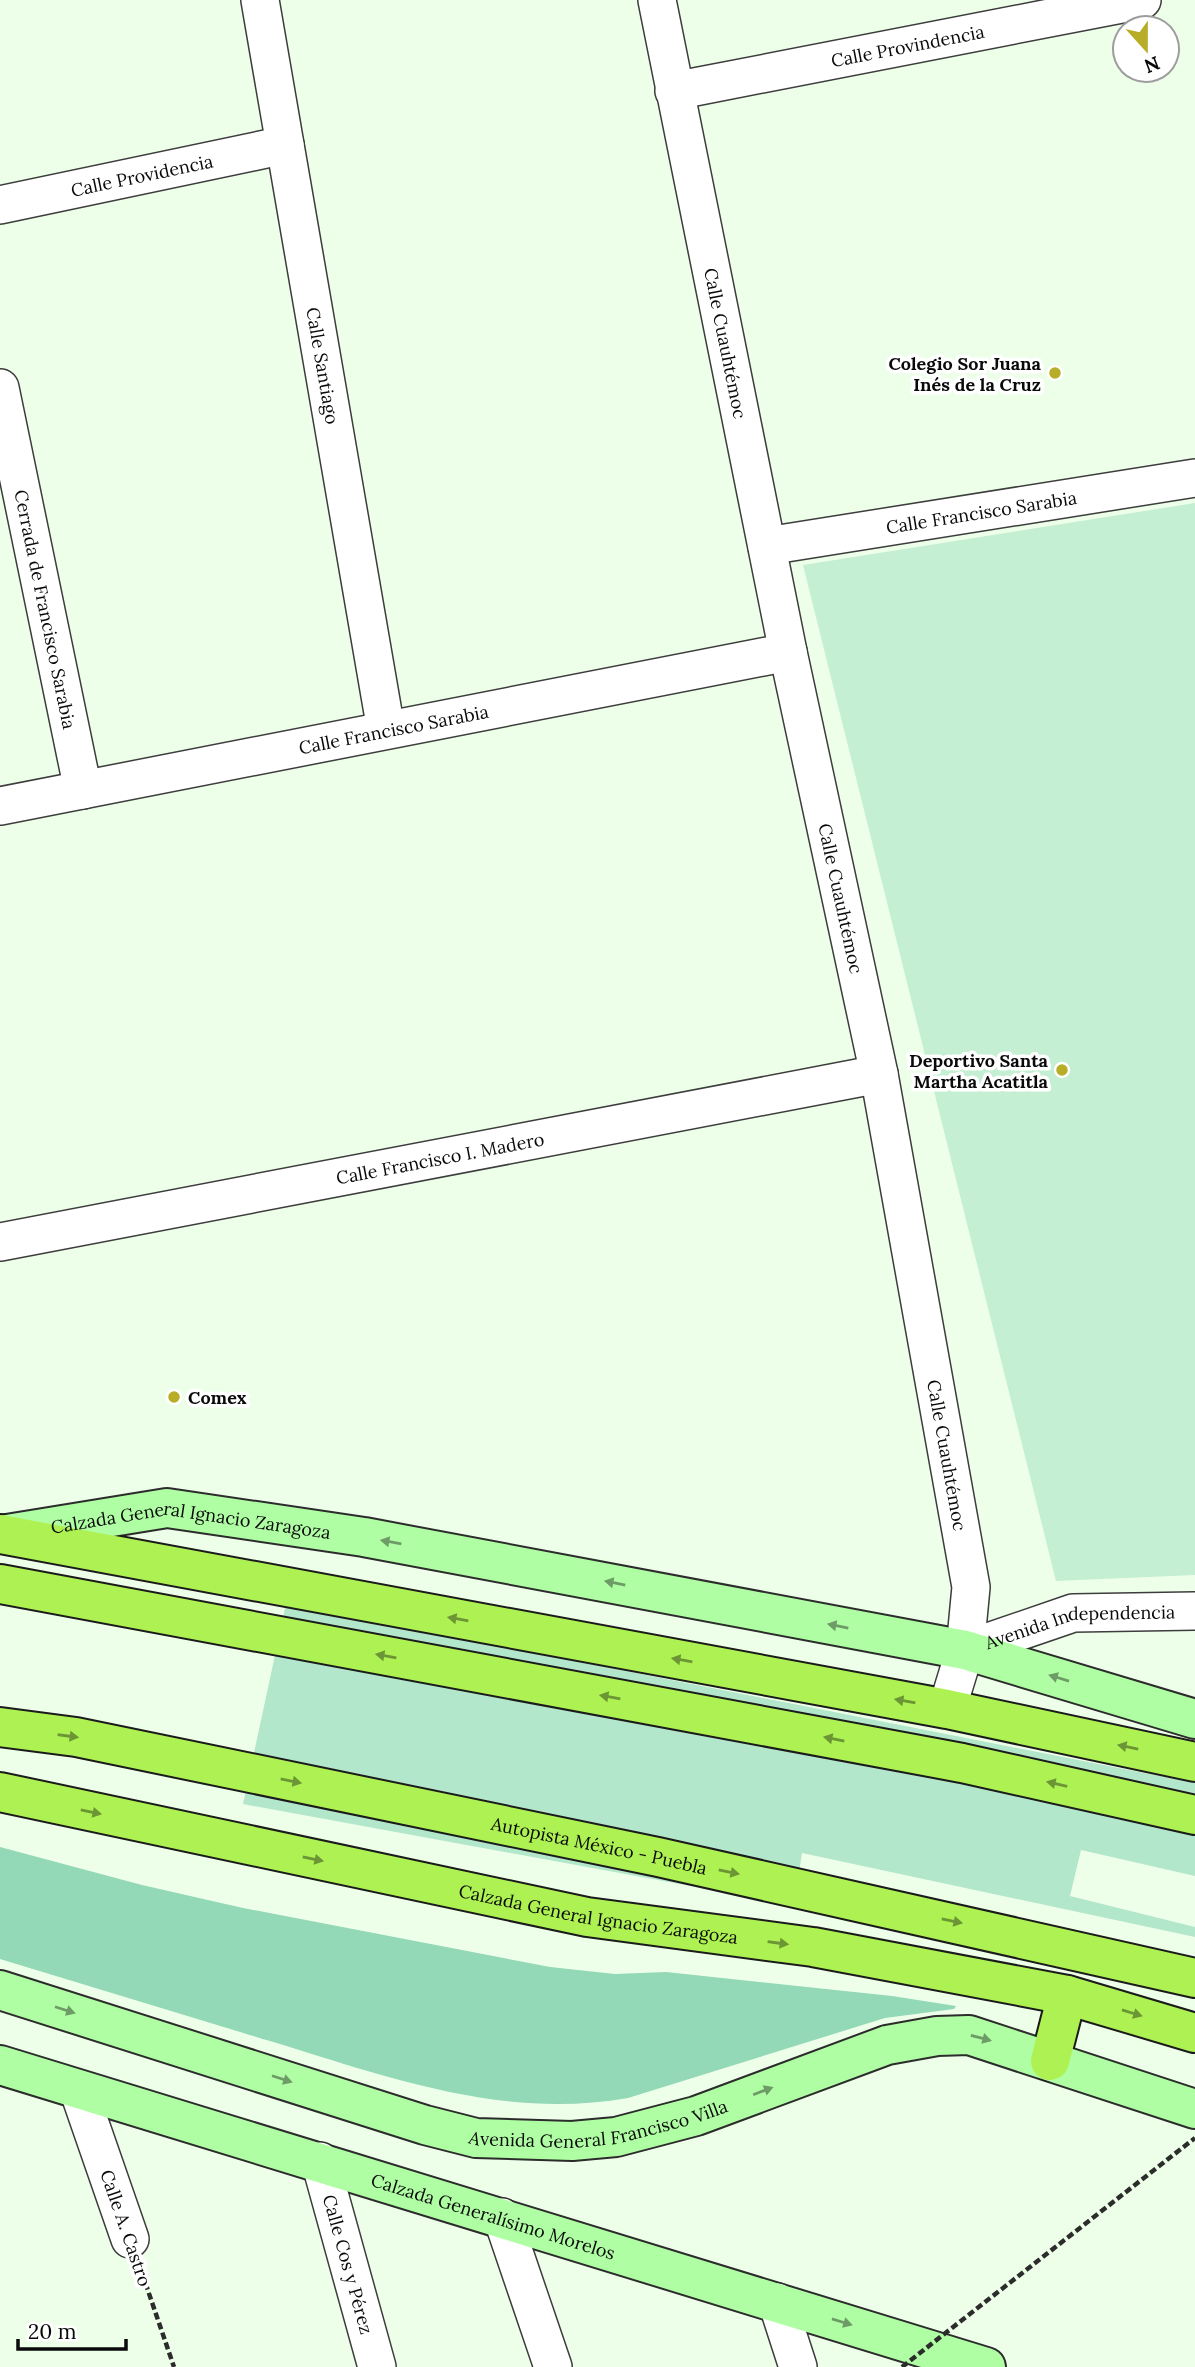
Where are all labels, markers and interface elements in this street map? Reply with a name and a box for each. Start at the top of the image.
north arrow [1111,14,1181,84]
street label: Calle Provindencia [829,19,986,72]
text: N [1141,51,1163,79]
street label: Calle Providencia [69,149,215,201]
street label: Calle Cuauhtémoc [700,266,752,420]
street label: Calle Santiago [302,305,344,426]
place label: Colegio Sor Juana Inés de la Cruz [888,352,1042,396]
marker: Colegio Sor Juana Inés de la Cruz [1047,365,1063,381]
street label: Calle Francisco Sarabia [884,485,1078,538]
street label: Cerrada de Francisco Sarabia [10,488,82,731]
street label: Calle Francisco Sarabia [297,699,490,759]
street label: Calle Cuauhtémoc [814,821,868,976]
place label: Deportivo Santa Martha Acatitla [909,1049,1049,1093]
marker: Deportivo Santa Martha Acatitla [1054,1062,1070,1078]
street label: Calle Francisco I. Madero [334,1127,546,1189]
street label: Calle Cuauhtémoc [923,1378,972,1533]
place label: Comex [188,1386,247,1409]
marker: Comex [166,1389,182,1405]
street label: Calzada General Ignacio Zaragoza [49,1496,332,1543]
one-way arrow [380,1536,402,1547]
one-way arrow [604,1578,626,1589]
street label: Avenida Independencia [981,1600,1175,1654]
one-way arrow [447,1613,469,1624]
one-way arrow [827,1620,849,1631]
one-way arrow [375,1650,397,1661]
one-way arrow [671,1654,693,1665]
one-way arrow [1048,1673,1069,1683]
one-way arrow [599,1691,621,1702]
one-way arrow [894,1696,916,1707]
one-way arrow [57,1731,79,1742]
one-way arrow [823,1733,845,1744]
one-way arrow [1117,1742,1139,1753]
one-way arrow [280,1775,302,1786]
one-way arrow [1046,1779,1068,1790]
one-way arrow [80,1806,102,1817]
street label: Autopista México - Puebla [488,1811,709,1879]
one-way arrow [302,1853,324,1864]
one-way arrow [718,1867,740,1878]
street label: Calzada General Ignacio Zaragoza [457,1879,739,1948]
one-way arrow [941,1916,963,1927]
one-way arrow [767,1937,789,1948]
one-way arrow [55,2006,76,2016]
one-way arrow [1121,2008,1142,2018]
one-way arrow [970,2033,992,2044]
one-way arrow [271,2075,292,2085]
one-way arrow [752,2086,773,2097]
street label: Avenida General Francisco Villa [466,2094,731,2153]
street label: Calle A. Castro [95,2167,157,2289]
street label: Calzada Generalísimo Morelos [369,2168,618,2264]
street label: Calle Cos y Pérez [318,2192,379,2336]
scale bar [18,2308,126,2352]
text: 20 m [28,2318,77,2345]
one-way arrow [832,2318,853,2328]

